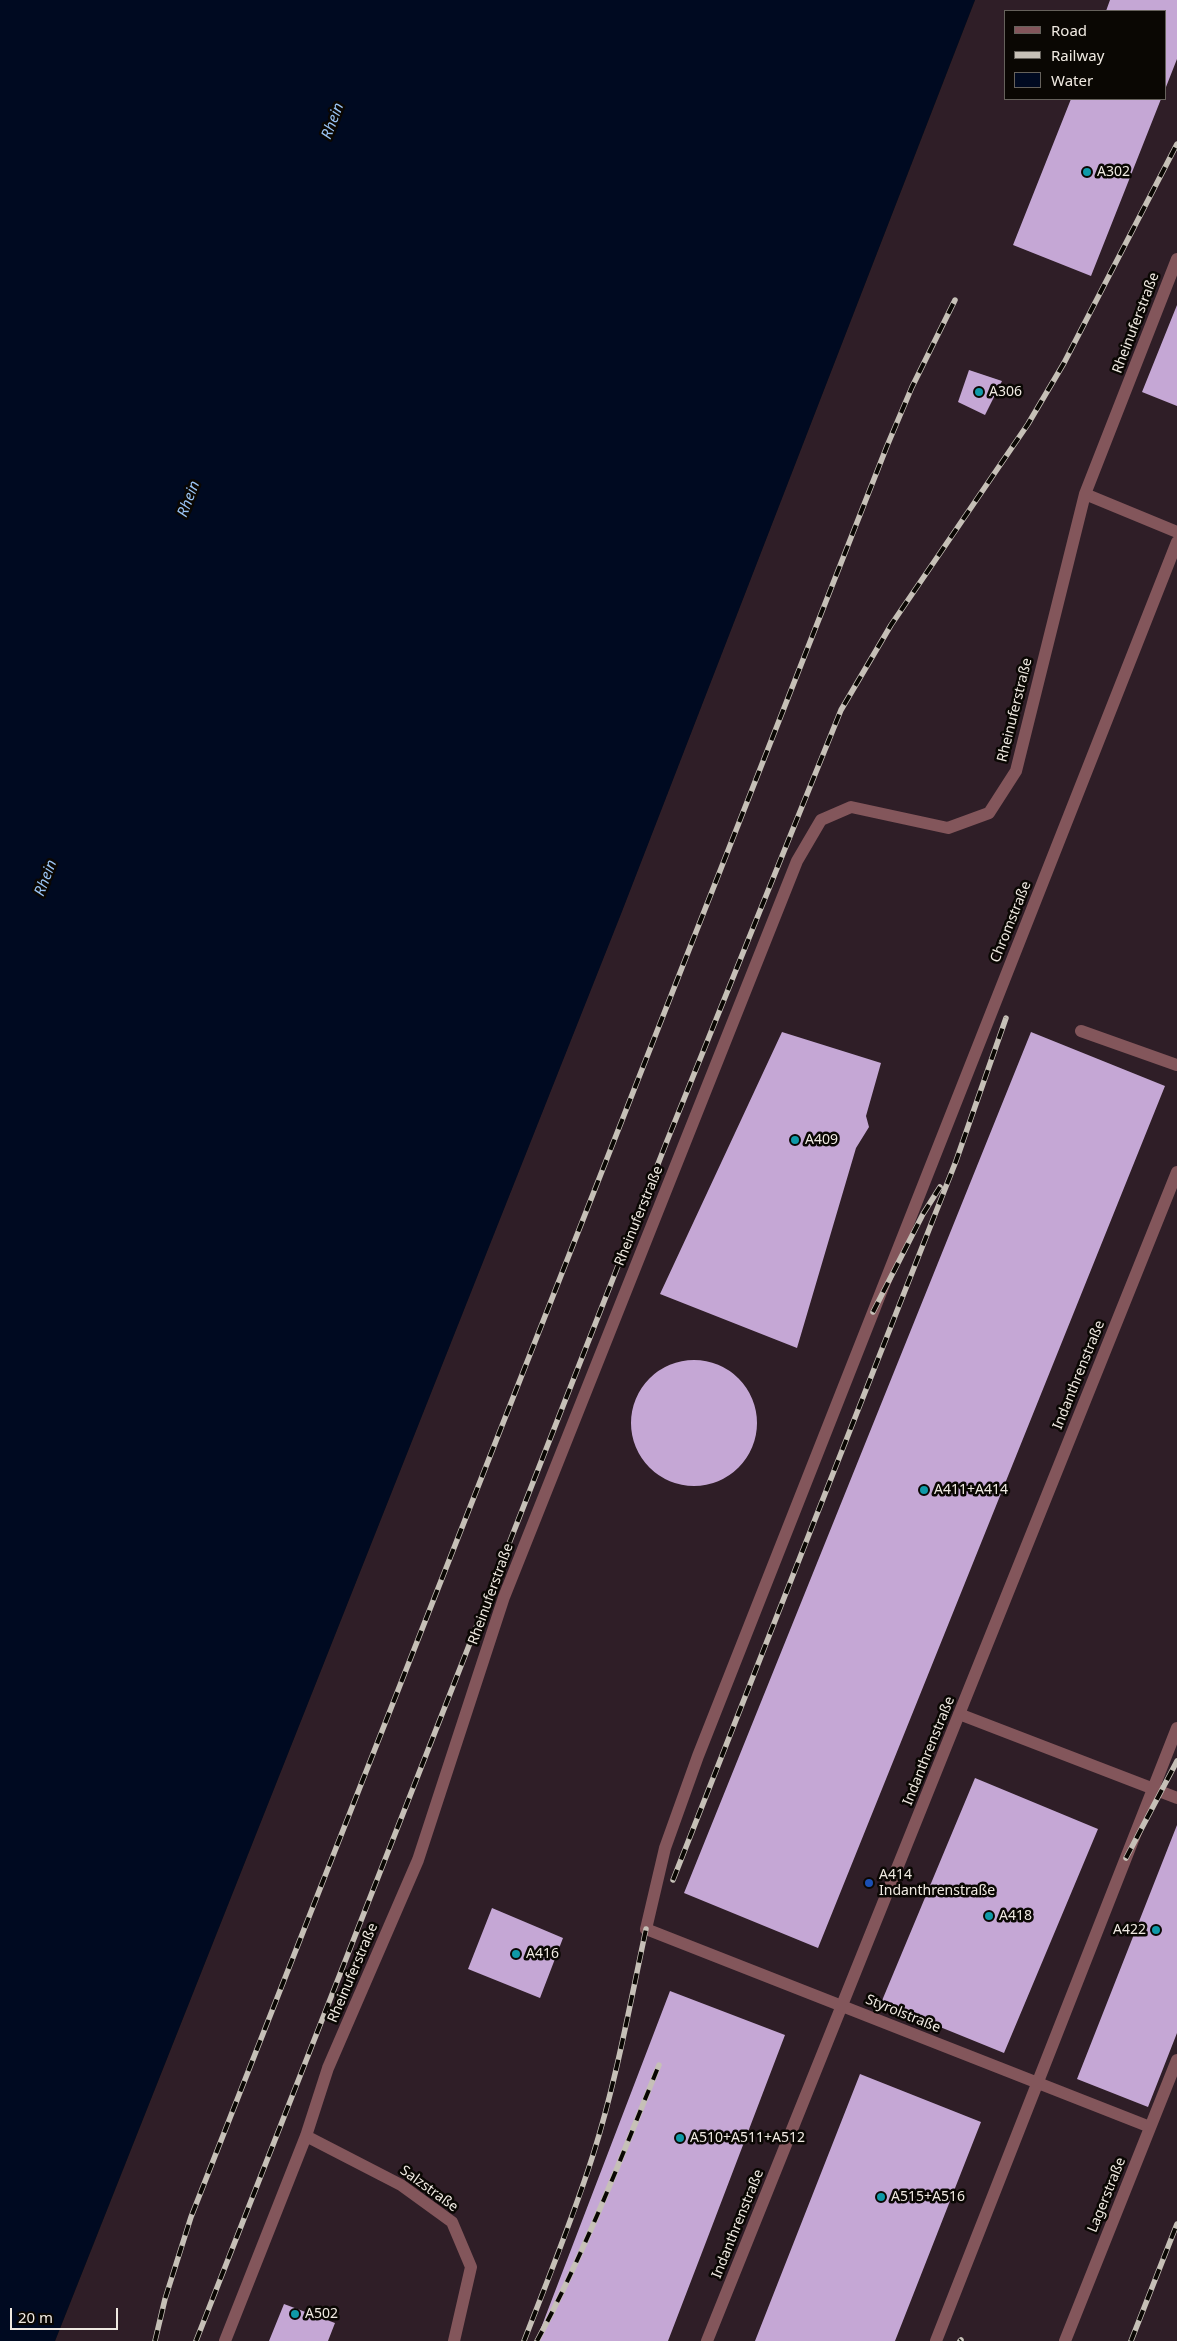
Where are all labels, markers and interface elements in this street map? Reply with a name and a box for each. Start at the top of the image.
legend [1004,10,1167,100]
text: Road [1051,20,1087,40]
text: Railway [1051,45,1104,65]
text: Water [1051,70,1093,90]
water label: Rhein [318,100,348,142]
place label: A302 [1097,164,1130,180]
marker: A302 [1081,166,1093,178]
street label: Rheinuferstraße [1109,270,1163,376]
place label: A306 [989,384,1022,400]
marker: A306 [973,386,985,398]
water label: Rhein [174,478,204,520]
street label: Rheinuferstraße [994,656,1036,764]
water label: Rhein [31,857,61,899]
street label: Chromstraße [987,879,1035,965]
place label: A409 [805,1132,838,1148]
marker: A409 [789,1134,801,1146]
street label: Rheinuferstraße [611,1163,667,1269]
street label: Indanthrenstraße [1049,1318,1109,1432]
place label: A411+A414 [934,1482,1008,1498]
marker: A411+A414 [918,1484,930,1496]
street label: Rheinuferstraße [465,1541,517,1647]
street label: Indanthrenstraße [899,1694,959,1808]
place label: A414 Indanthrenstraße [879,1867,995,1900]
marker: A414 Indanthrenstraße [863,1877,875,1889]
place label: A418 [999,1908,1032,1924]
marker: A418 [983,1910,995,1922]
street label: Rheinuferstraße [324,1921,382,2025]
place label: A422 [1113,1922,1146,1938]
marker: A422 [1150,1924,1162,1936]
place label: A416 [526,1946,559,1962]
marker: A416 [510,1948,522,1960]
street label: Styrolstraße [863,1991,943,2037]
place label: A510+A511+A512 [690,2130,805,2146]
marker: A510+A511+A512 [674,2132,686,2144]
street label: Lagerstraße [1084,2155,1130,2235]
street label: Salzstraße [397,2162,461,2216]
street label: Indanthrenstraße [708,2167,768,2281]
place label: A515+A516 [891,2189,965,2205]
marker: A515+A516 [875,2191,887,2203]
scale bar [12,2298,120,2330]
place label: A502 [305,2306,338,2322]
text: 20 m [18,2307,53,2327]
marker: A502 [289,2308,301,2320]

